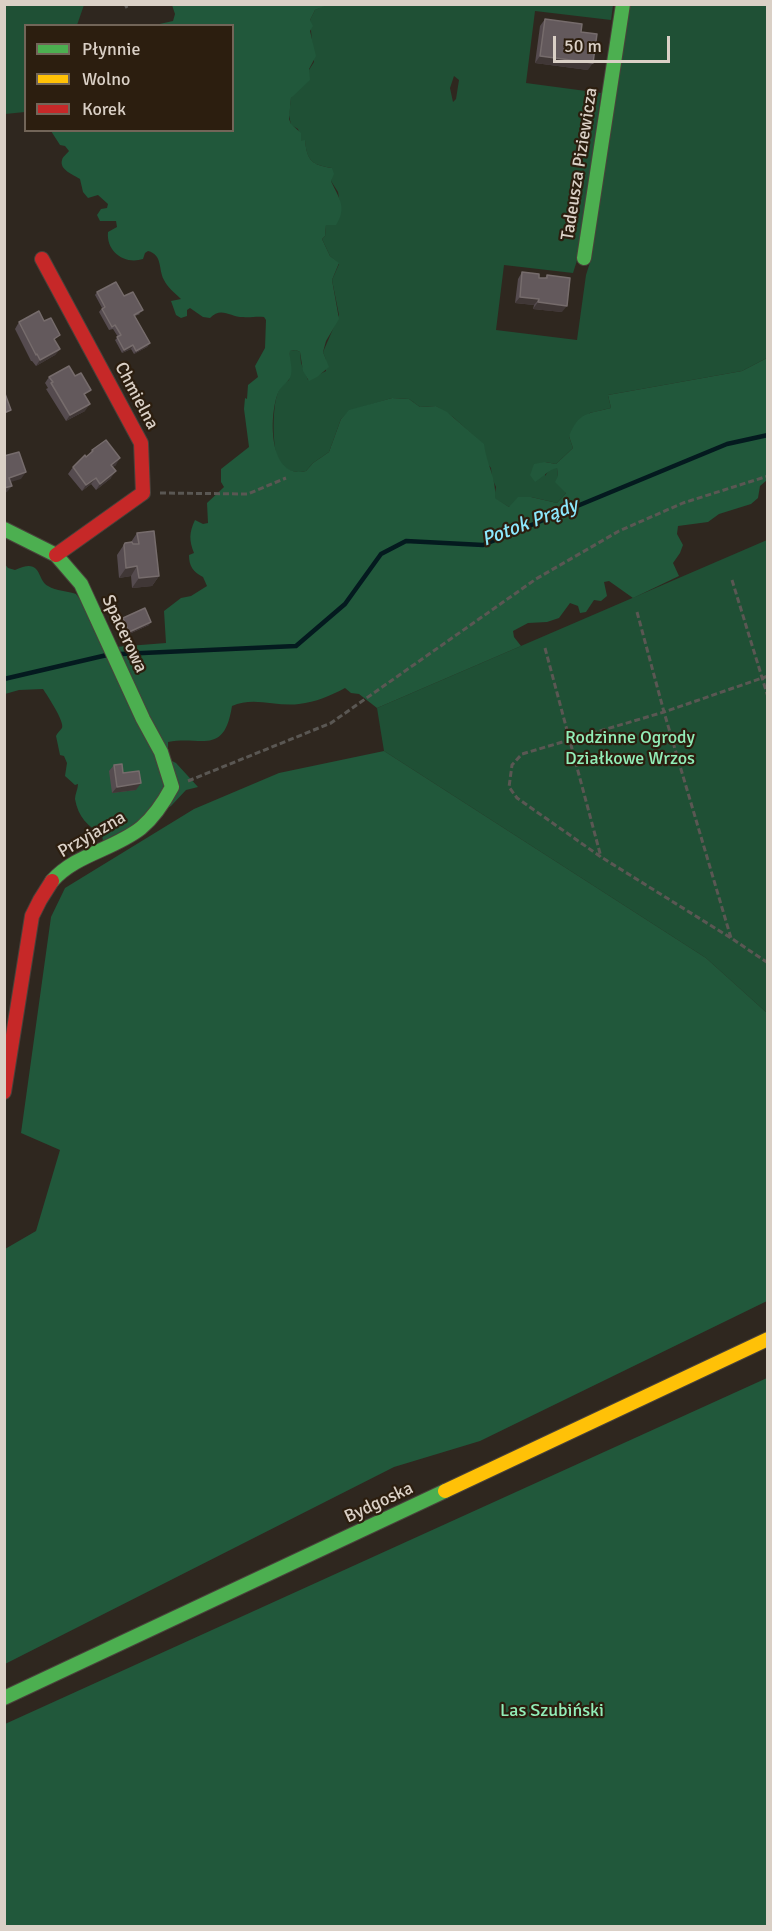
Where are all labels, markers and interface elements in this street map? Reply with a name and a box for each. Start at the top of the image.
legend [24,24,234,132]
scale bar [556,24,673,62]
text: 50 m [564,35,602,57]
text: Płynnie [82,38,140,60]
text: Wolno [82,68,130,90]
street label: Tadeusza Piziewicza [557,86,603,242]
text: Korek [82,98,126,120]
street label: Chmielna [109,359,163,433]
water label: Potok Prądy [479,494,581,552]
street label: Spacerowa [97,592,151,676]
park label: Rodzinne Ogrody Działkowe Wrzos [565,727,695,770]
street label: Przyjazna [54,807,130,863]
street label: Bydgoska [341,1478,417,1528]
park label: Las Szubiński [500,1700,604,1722]

